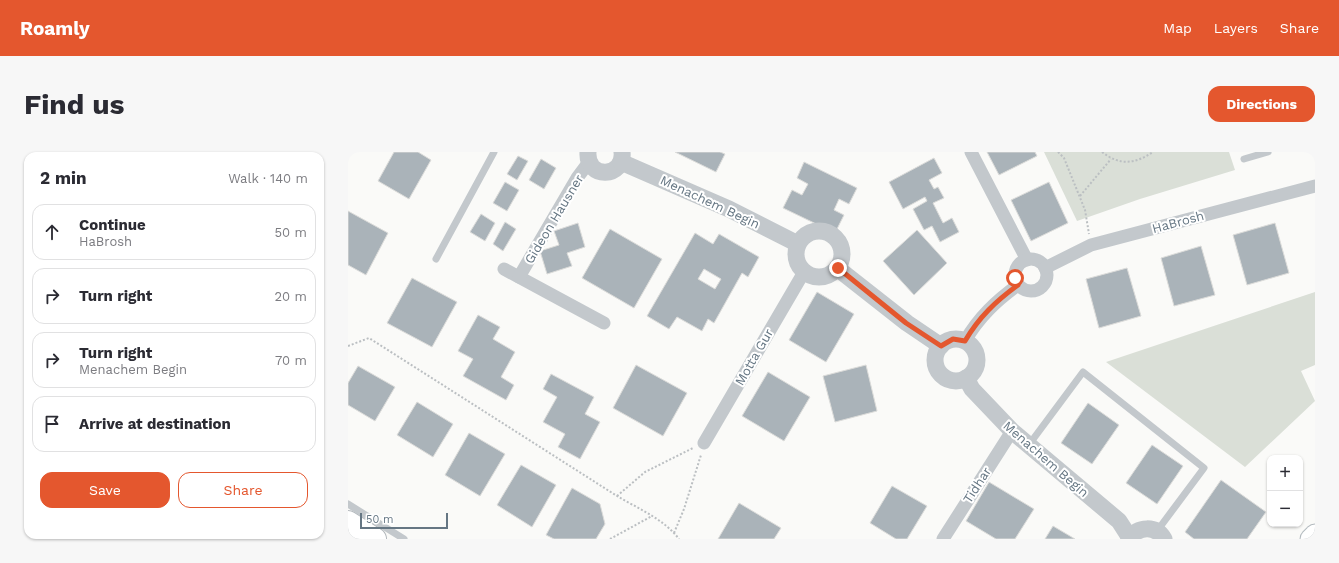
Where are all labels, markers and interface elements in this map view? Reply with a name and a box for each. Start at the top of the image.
text: Roamly [20,17,90,40]
text: Map [1163,20,1192,36]
text: Layers [1214,20,1258,36]
text: Share [1280,20,1319,36]
button: Directions [1208,86,1315,122]
text: Find us [24,88,124,121]
text: 2 min [40,168,86,188]
text: Walk · 140 m [228,171,308,186]
street label: Gideon Hausner [521,172,587,266]
street label: Menachem Begin [658,172,762,232]
street label: HaBrosh [1150,208,1206,236]
text: Continue [79,216,146,234]
icon: ahead [41,221,63,243]
text: 50 m [275,225,307,240]
text: HaBrosh [79,234,132,249]
route end [829,259,847,277]
route start [1006,269,1024,287]
icon: right [41,285,63,307]
text: Turn right [79,287,152,305]
text: 20 m [275,289,307,304]
street label: Motta Gur [732,326,776,388]
text: Turn right [79,344,152,362]
icon: right [41,349,63,371]
text: 70 m [275,353,307,368]
text: Menachem Begin [79,362,187,377]
icon: arrive [41,413,63,435]
text: Arrive at destination [79,415,231,433]
street label: Menachem Begin [1000,418,1092,500]
map controls [1267,455,1303,527]
button: + [1267,455,1303,491]
street label: Tidhar [960,464,994,506]
button: Save [40,472,170,508]
button: Share [178,472,308,508]
button: − [1267,491,1303,527]
scale bar [360,511,448,530]
text: 50 m [366,513,393,526]

